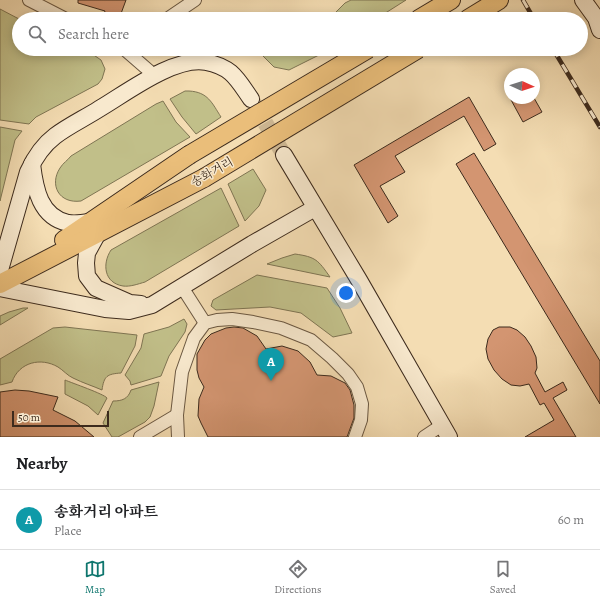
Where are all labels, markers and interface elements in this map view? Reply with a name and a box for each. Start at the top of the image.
search box [12,12,588,56]
icon: search [26,23,48,45]
text: Search here [58,24,129,44]
north arrow [504,68,540,104]
street label: 송화거리 [188,153,236,191]
your location [336,283,356,303]
pin: A [258,348,284,381]
scale bar [12,409,109,428]
text: 50 m [18,410,40,425]
text: Nearby [16,452,67,475]
text: 송화거리 아파트 [54,502,158,522]
text: A [25,511,33,528]
text: 60 m [558,511,584,528]
text: Place [54,522,82,539]
tab: Map [84,558,106,597]
tab: Directions [274,558,322,597]
tab: Saved [490,558,516,597]

